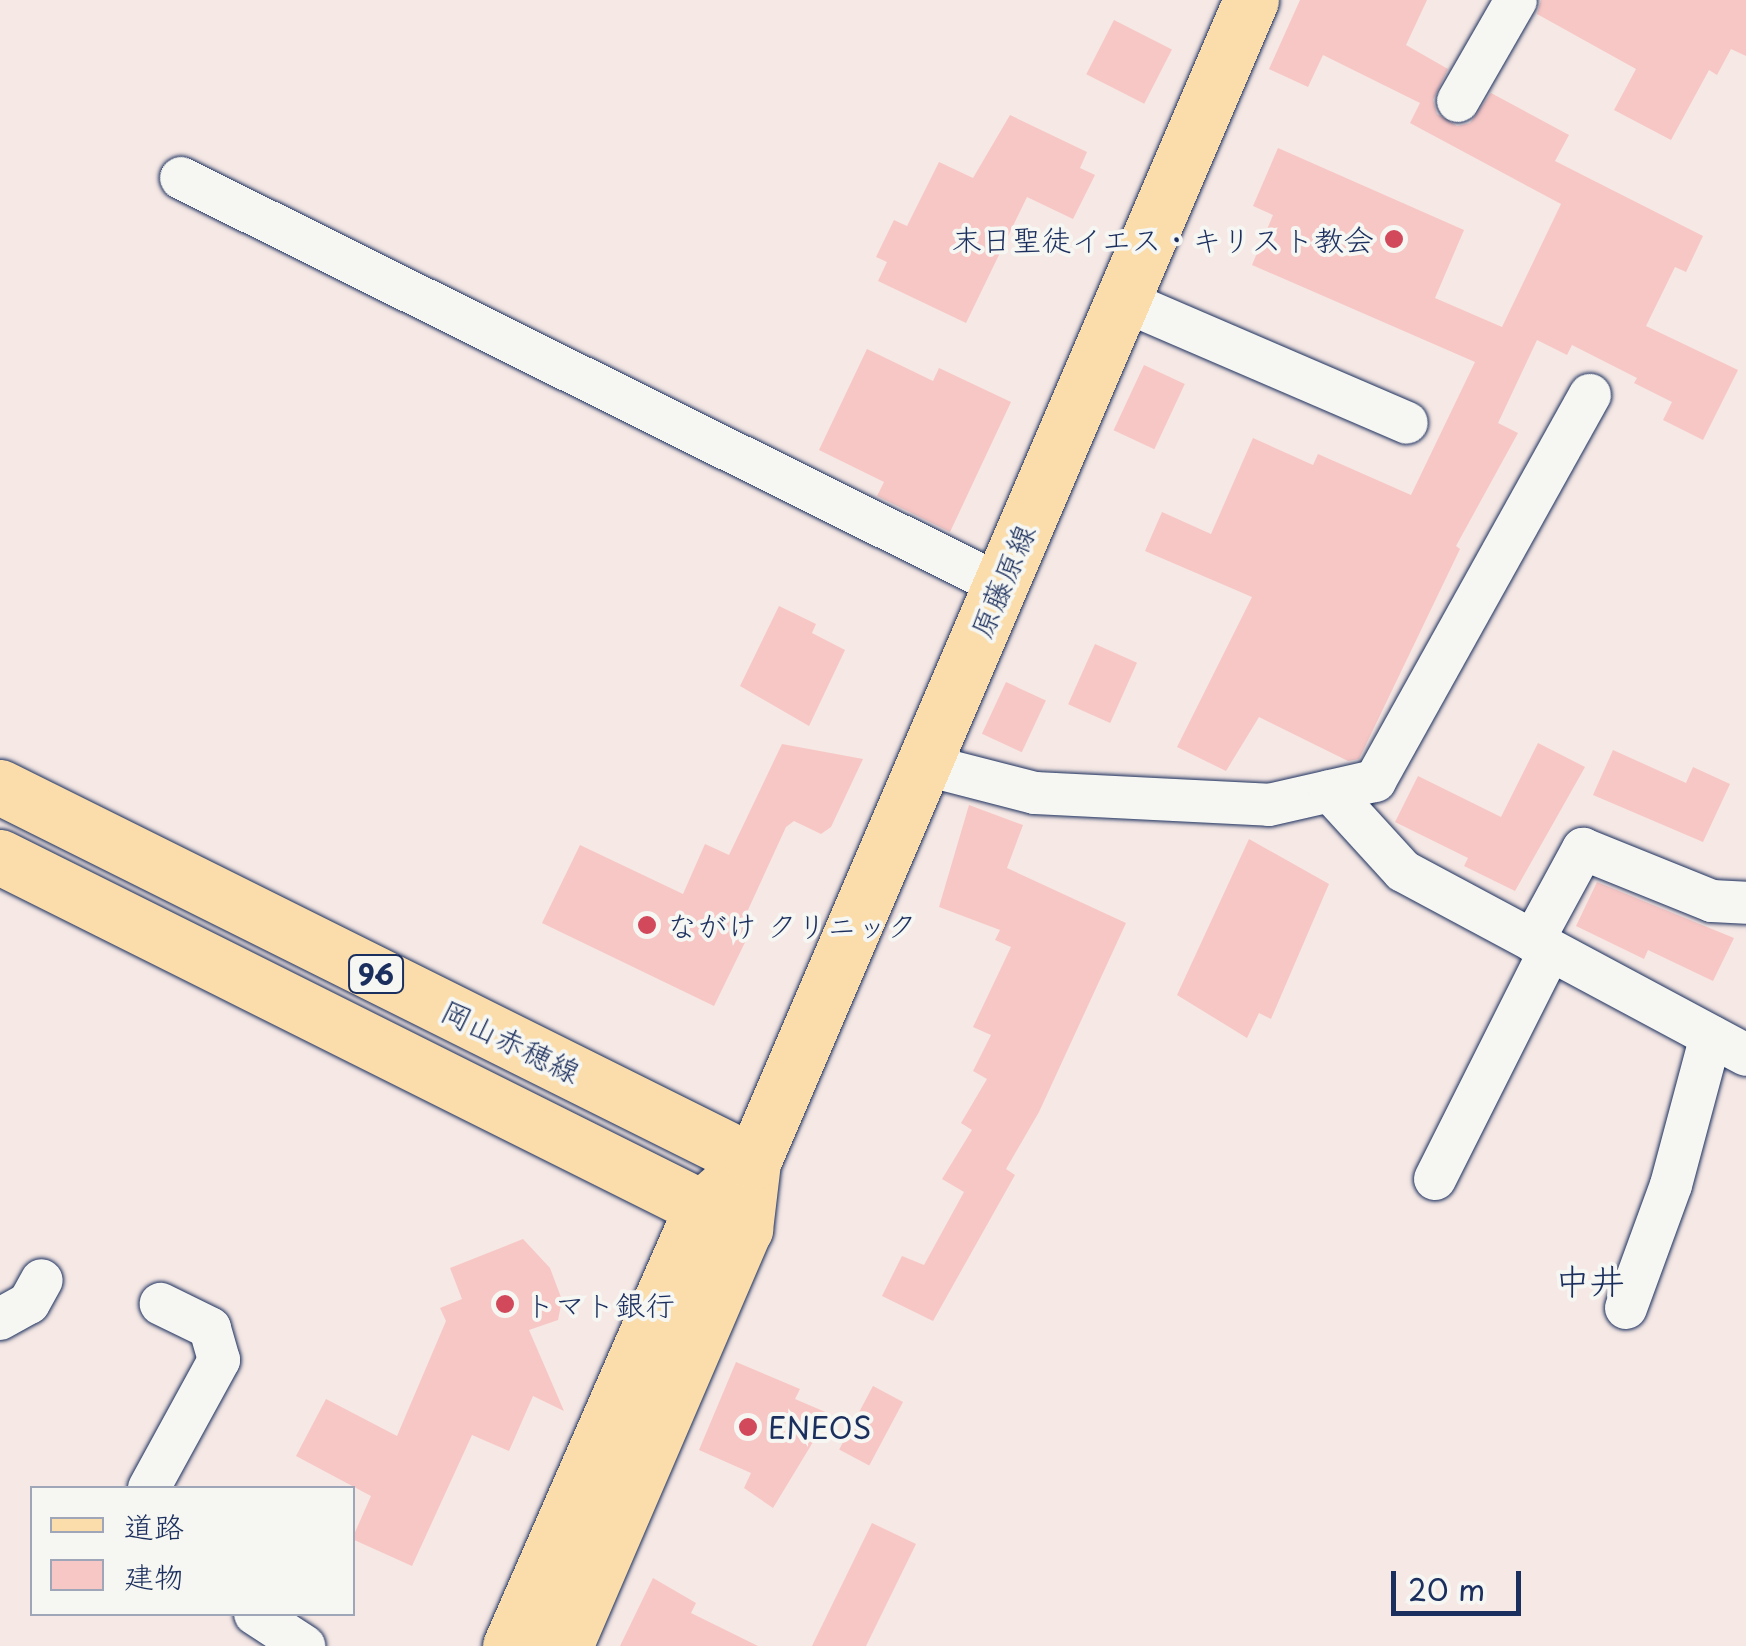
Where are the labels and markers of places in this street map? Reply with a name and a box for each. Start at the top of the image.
place label: 末日聖徒イエス・キリスト教会 [954,221,1374,257]
marker: 末日聖徒イエス・キリスト教会 [1383,228,1405,250]
place label: ながけ クリニック [667,907,917,943]
marker: ながけ クリニック [636,914,658,936]
place label: トマト銀行 [525,1286,675,1322]
marker: トマト銀行 [494,1293,516,1315]
place label: ENEOS [768,1409,871,1445]
marker: ENEOS [737,1416,759,1438]

